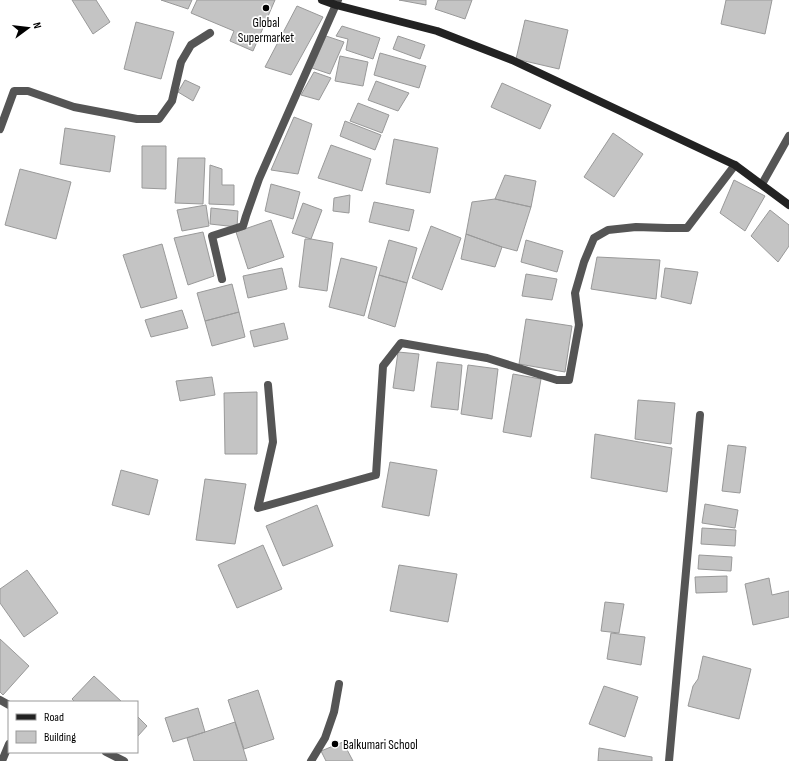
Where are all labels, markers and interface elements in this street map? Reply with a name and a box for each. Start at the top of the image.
marker: Global Supermarket [261,3,271,13]
north arrow [8,8,48,48]
place label: Global Supermarket [238,15,294,46]
text: N [30,21,44,30]
legend [8,701,138,753]
text: Road [44,710,64,725]
text: Building [44,730,76,745]
place label: Balkumari School [343,737,418,753]
marker: Balkumari School [330,739,340,749]

